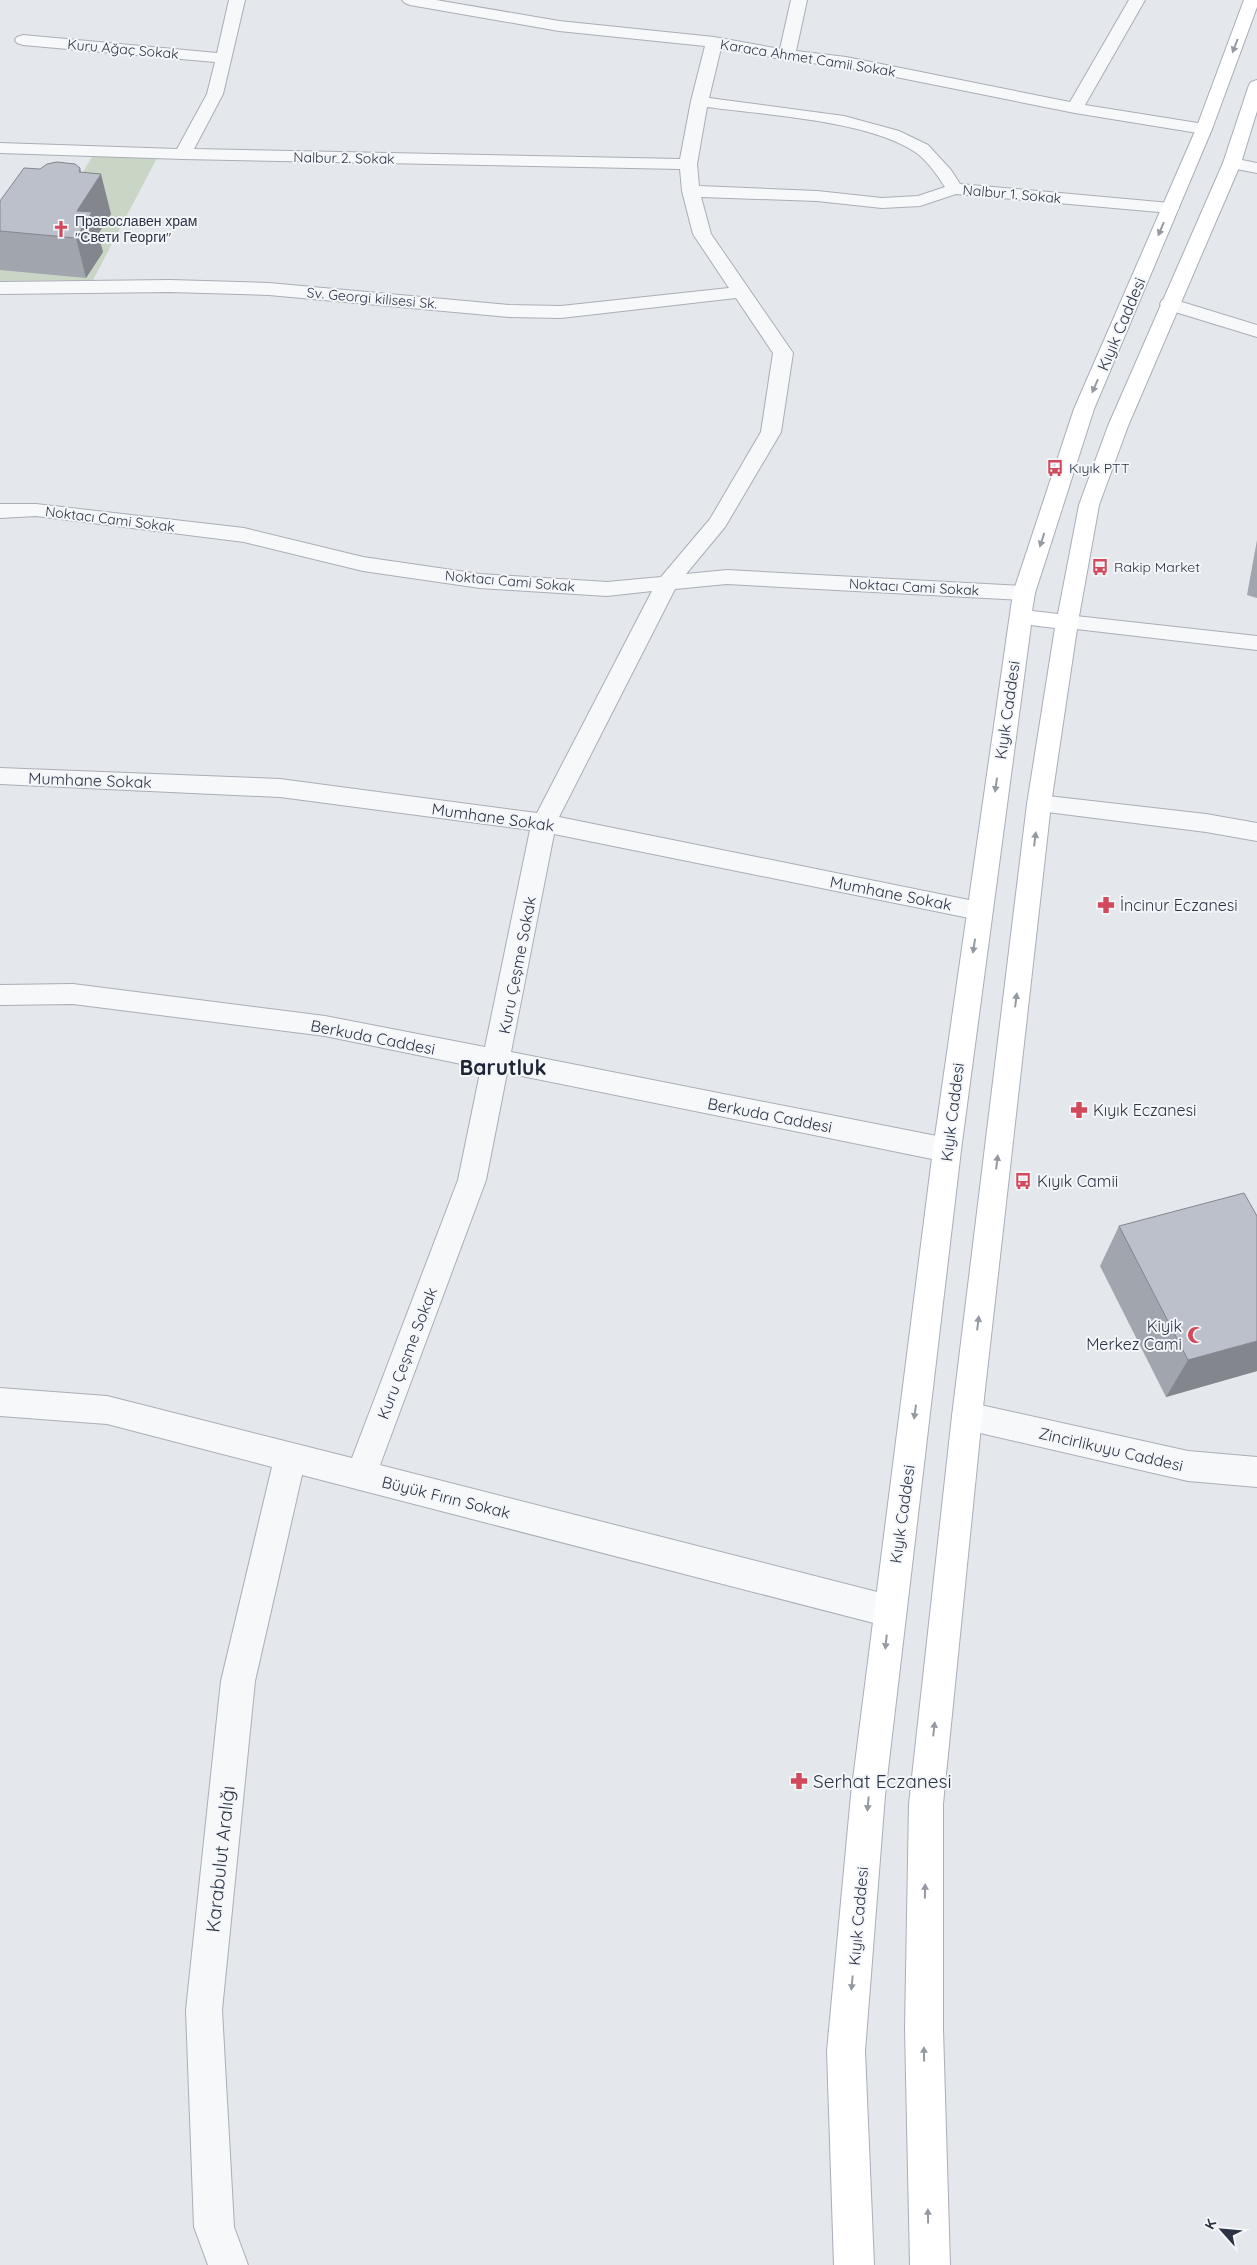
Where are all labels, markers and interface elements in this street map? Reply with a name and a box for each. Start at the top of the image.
street label: Kuru Ağaç Sokak [67,35,179,63]
street label: Karaca Ahmet Camii Sokak [719,35,897,81]
one-way arrow [1231,38,1238,53]
street label: Nalbur 2. Sokak [293,148,395,168]
street label: Nalbur 1. Sokak [962,181,1062,207]
place label: Православен храм "Свети Георги" [75,212,197,246]
church icon: Православен храм "Свети Георги" [51,219,71,239]
one-way arrow [1157,222,1165,236]
street label: Kıyık Caddesi [1092,274,1150,374]
street label: Sv. Georgi kilisesi Sk. [306,283,438,313]
one-way arrow [1090,379,1098,393]
bus stop icon: Kıyık PTT [1045,458,1065,478]
place label: Kıyık PTT [1069,459,1129,477]
street label: Noktacı Cami Sokak [44,502,176,536]
one-way arrow [1037,532,1045,547]
bus stop icon: Rakip Market [1090,557,1110,577]
place label: Rakip Market [1114,558,1200,576]
street label: Noktacı Cami Sokak [444,566,576,596]
street label: Noktacı Cami Sokak [848,575,980,599]
street label: Kıyık Caddesi [990,660,1024,760]
street label: Mumhane Sokak [28,768,152,792]
one-way arrow [992,777,1000,793]
street label: Mumhane Sokak [430,798,556,836]
one-way arrow [1031,830,1039,846]
street label: Mumhane Sokak [828,871,954,915]
street label: Kuru Çeşme Sokak [494,895,540,1035]
pharmacy icon: İncinur Eczanesi [1096,895,1116,915]
place label: İncinur Eczanesi [1120,895,1238,915]
one-way arrow [970,938,978,954]
one-way arrow [1012,992,1020,1008]
street label: Berkuda Caddesi [309,1015,437,1059]
district label: Barutluk [460,1054,546,1080]
street label: Kıyık Caddesi [936,1062,968,1162]
street label: Berkuda Caddesi [706,1093,834,1137]
pharmacy icon: Kıyık Eczanesi [1069,1100,1089,1120]
place label: Kıyık Eczanesi [1093,1100,1197,1120]
one-way arrow [993,1153,1001,1169]
bus stop icon: Kıyık Camii [1013,1171,1033,1191]
place label: Kıyık Camii [1037,1171,1118,1191]
street label: Kuru Çeşme Sokak [373,1284,441,1422]
one-way arrow [974,1315,982,1331]
place label: Kiyik Merkez Cami [1086,1316,1182,1354]
mosque icon: Kiyik Merkez Cami [1186,1325,1206,1345]
one-way arrow [911,1404,919,1420]
street label: Zincirlikuyu Caddesi [1037,1423,1185,1475]
street label: Kıyık Caddesi [885,1464,919,1564]
street label: Büyük Fırın Sokak [380,1471,512,1523]
one-way arrow [882,1634,890,1650]
one-way arrow [930,1721,938,1737]
place label: Serhat Eczanesi [813,1769,952,1793]
pharmacy icon: Serhat Eczanesi [789,1771,809,1791]
street label: Karabulut Aralığı [200,1785,240,1933]
one-way arrow [863,1796,871,1812]
street label: Kıyık Caddesi [844,1866,872,1966]
one-way arrow [921,1883,929,1899]
one-way arrow [848,1975,856,1991]
one-way arrow [920,2046,928,2062]
north arrow [1197,2205,1247,2255]
one-way arrow [924,2208,932,2224]
text: K [1200,2216,1221,2232]

